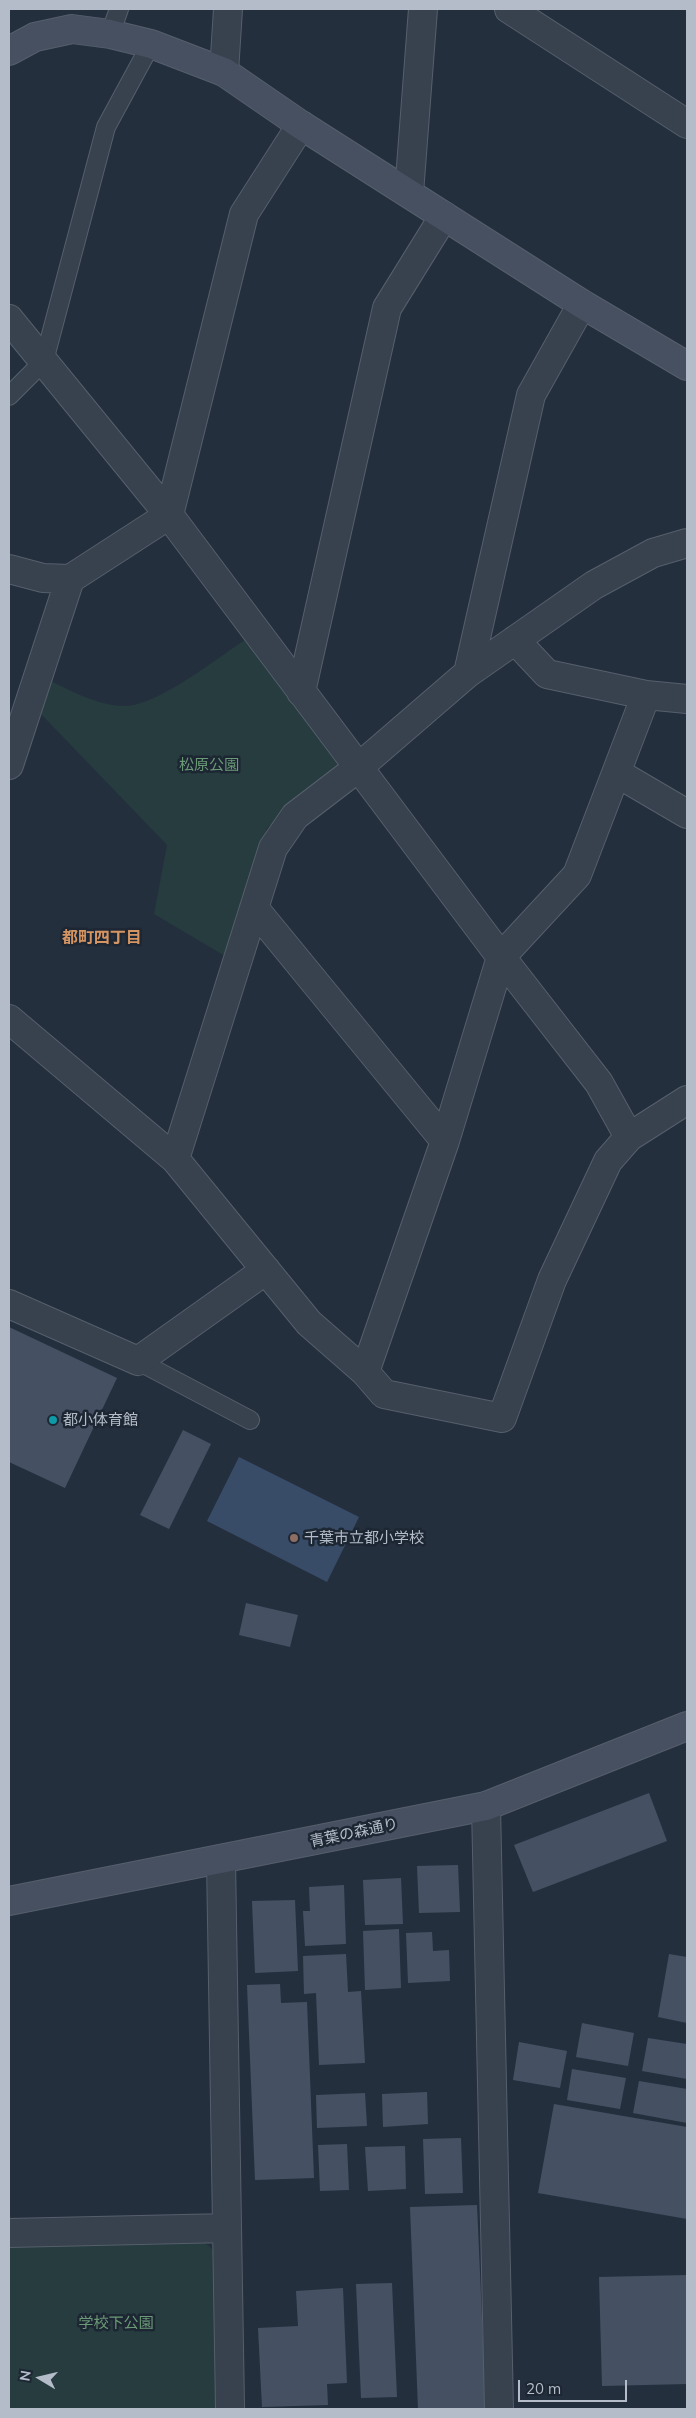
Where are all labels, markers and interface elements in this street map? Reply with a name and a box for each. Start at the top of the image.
park label: 松原公園 [179,756,239,774]
district label: 都町四丁目 [62,928,142,948]
place label: 都小体育館 [63,1411,138,1429]
marker: 都小体育館 [47,1414,59,1426]
place label: 千葉市立都小学校 [304,1529,424,1547]
marker: 千葉市立都小学校 [288,1532,300,1544]
street label: 青葉の森通り [308,1815,400,1851]
park label: 学校下公園 [79,2314,153,2332]
north arrow [15,2353,65,2403]
text: N [15,2369,35,2382]
scale bar [521,2370,630,2402]
text: 20 m [526,2379,561,2398]

